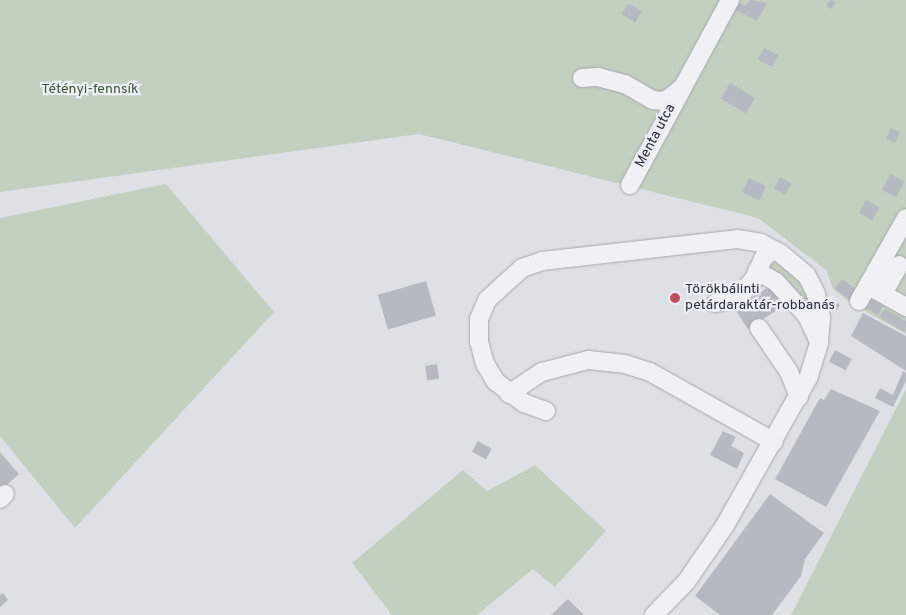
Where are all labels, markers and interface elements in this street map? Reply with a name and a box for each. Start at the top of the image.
park label: Tétényi-fennsík [41,82,139,98]
street label: Menta utca [632,101,680,171]
place label: Törökbálinti petárdaraktár-robbanás [685,282,835,314]
marker: Törökbálinti petárdaraktár-robbanás [669,292,681,304]

